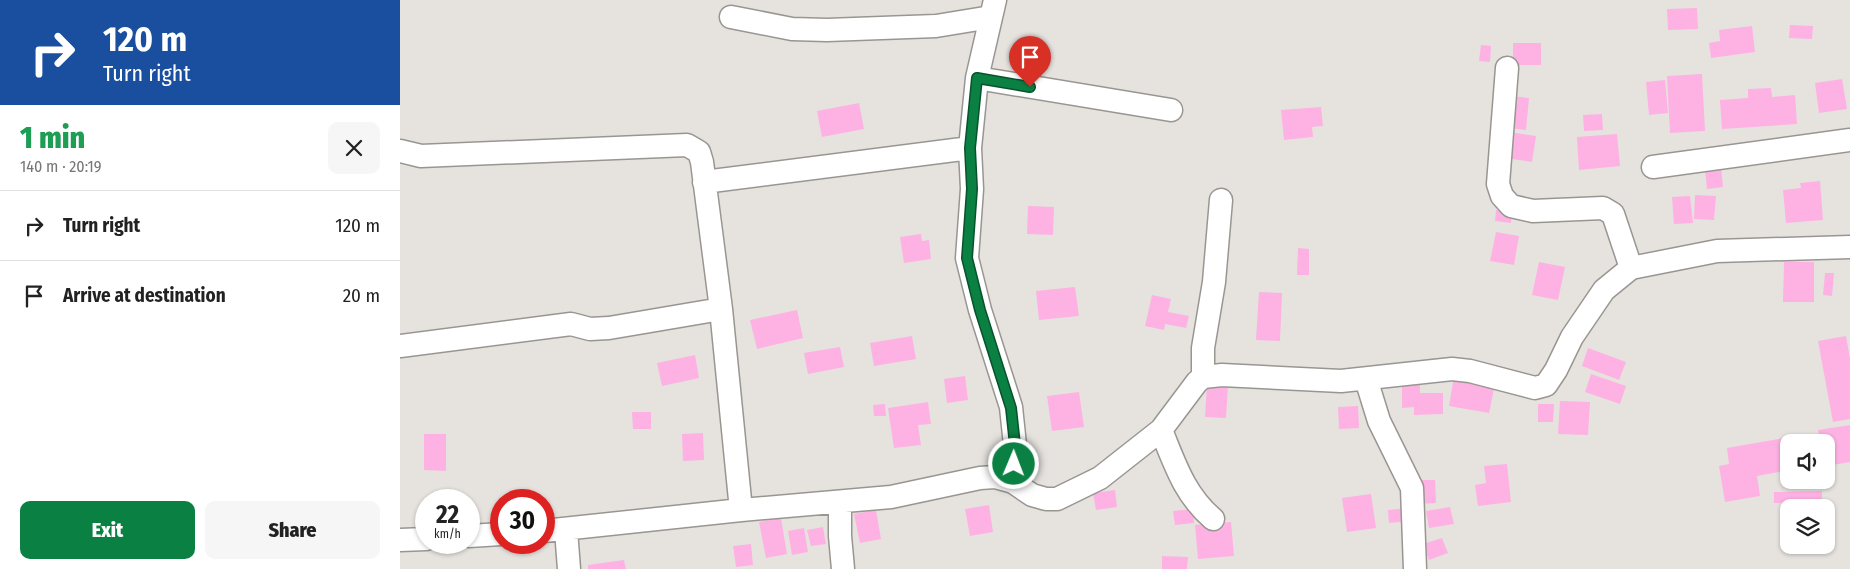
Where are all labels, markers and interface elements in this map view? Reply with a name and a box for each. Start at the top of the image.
text: 120 m [103,18,187,60]
icon: right [20,20,85,85]
pin [1009,36,1051,87]
icon: arrive [1016,43,1044,71]
text: Turn right [103,60,191,87]
text: 1 min [20,120,85,156]
button: close [328,122,380,174]
text: 140 m · 20:19 [20,157,101,176]
icon: right [20,212,48,240]
text: Turn right [63,214,140,237]
text: 120 m [335,214,380,237]
icon: arrive [20,282,48,310]
text: Arrive at destination [63,284,226,307]
text: 20 m [343,284,380,307]
map controls [1780,434,1835,554]
button: sound [1780,434,1835,489]
position arrow [987,437,1039,489]
speed limit sign: 30 [490,489,555,554]
button: layers [1780,499,1835,554]
text: 22 [436,500,459,530]
button: Exit [20,501,195,559]
button: Share [205,501,380,559]
text: km/h [434,527,461,541]

